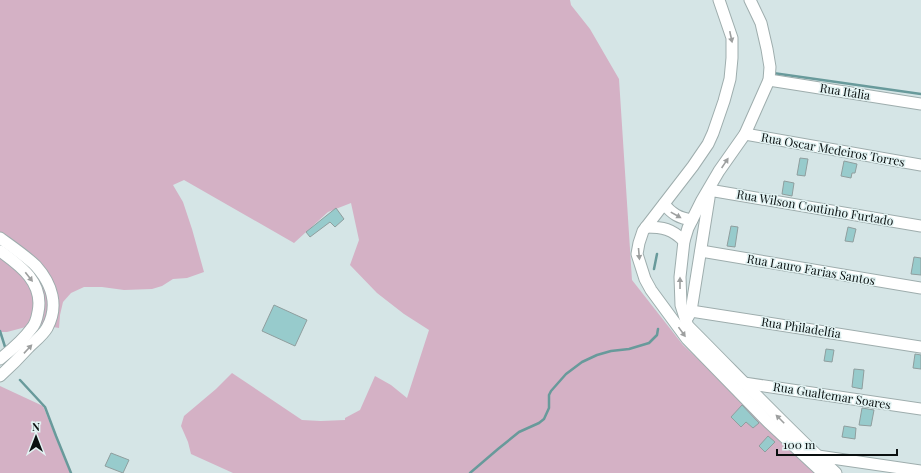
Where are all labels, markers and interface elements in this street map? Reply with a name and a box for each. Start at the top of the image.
one-way arrow [728,31,734,43]
street label: Rua Itália [819,79,871,103]
street label: Rua Oscar Medeiros Torres [760,128,906,170]
one-way arrow [721,158,729,168]
street label: Rua Wilson Coutinho Furtado [735,185,895,229]
one-way arrow [670,211,682,218]
one-way arrow [635,248,642,260]
street label: Rua Lauro Farias Santos [746,250,877,288]
one-way arrow [25,271,34,282]
one-way arrow [677,276,683,289]
street label: Rua Philadelfia [760,313,842,341]
one-way arrow [678,327,686,338]
one-way arrow [23,344,33,354]
street label: Rua Gualtemar Soares [772,378,892,412]
one-way arrow [775,414,785,424]
north arrow [16,417,56,457]
text: N [32,419,40,434]
scale bar [777,431,897,457]
text: 100 m [783,436,816,452]

